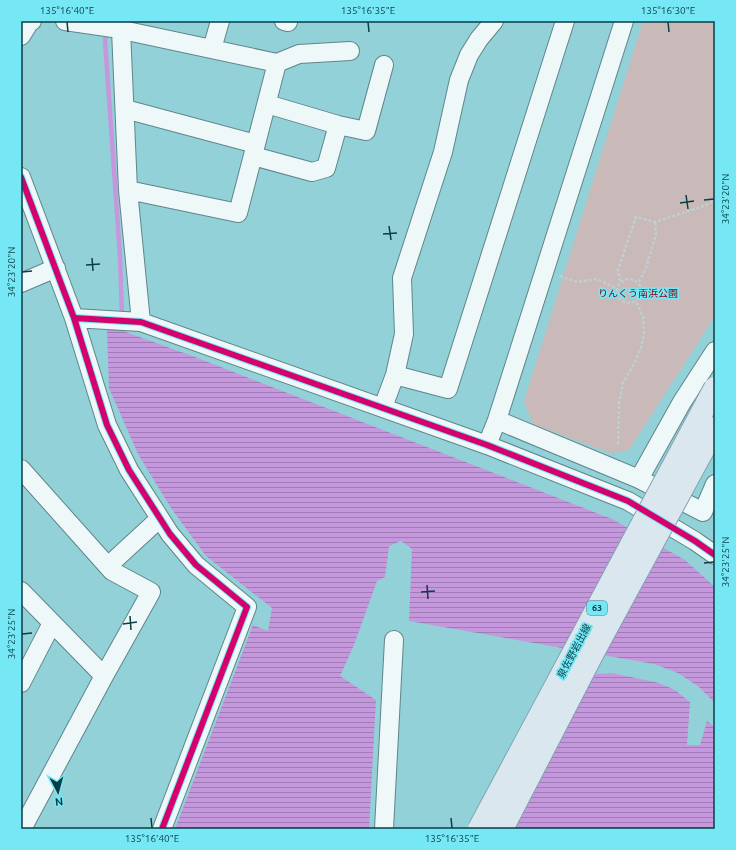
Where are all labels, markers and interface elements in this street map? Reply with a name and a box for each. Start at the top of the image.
text: 135°16'40"E [40,5,95,16]
text: 135°16'35"E [341,5,396,16]
text: 135°16'30"E [641,5,696,16]
text: 34°23'20"N [720,174,731,224]
text: 34°23'20"N [6,247,17,297]
park label: りんくう南浜公園 [598,288,678,299]
text: 34°23'25"N [720,537,731,587]
road number: 63 [587,601,607,615]
text: 34°23'25"N [6,609,17,659]
street label: 泉佐野岩出線 [555,622,593,680]
north arrow [38,772,78,812]
text: N [54,796,64,808]
text: 135°16'40"E [125,833,180,844]
text: 135°16'35"E [425,833,480,844]

